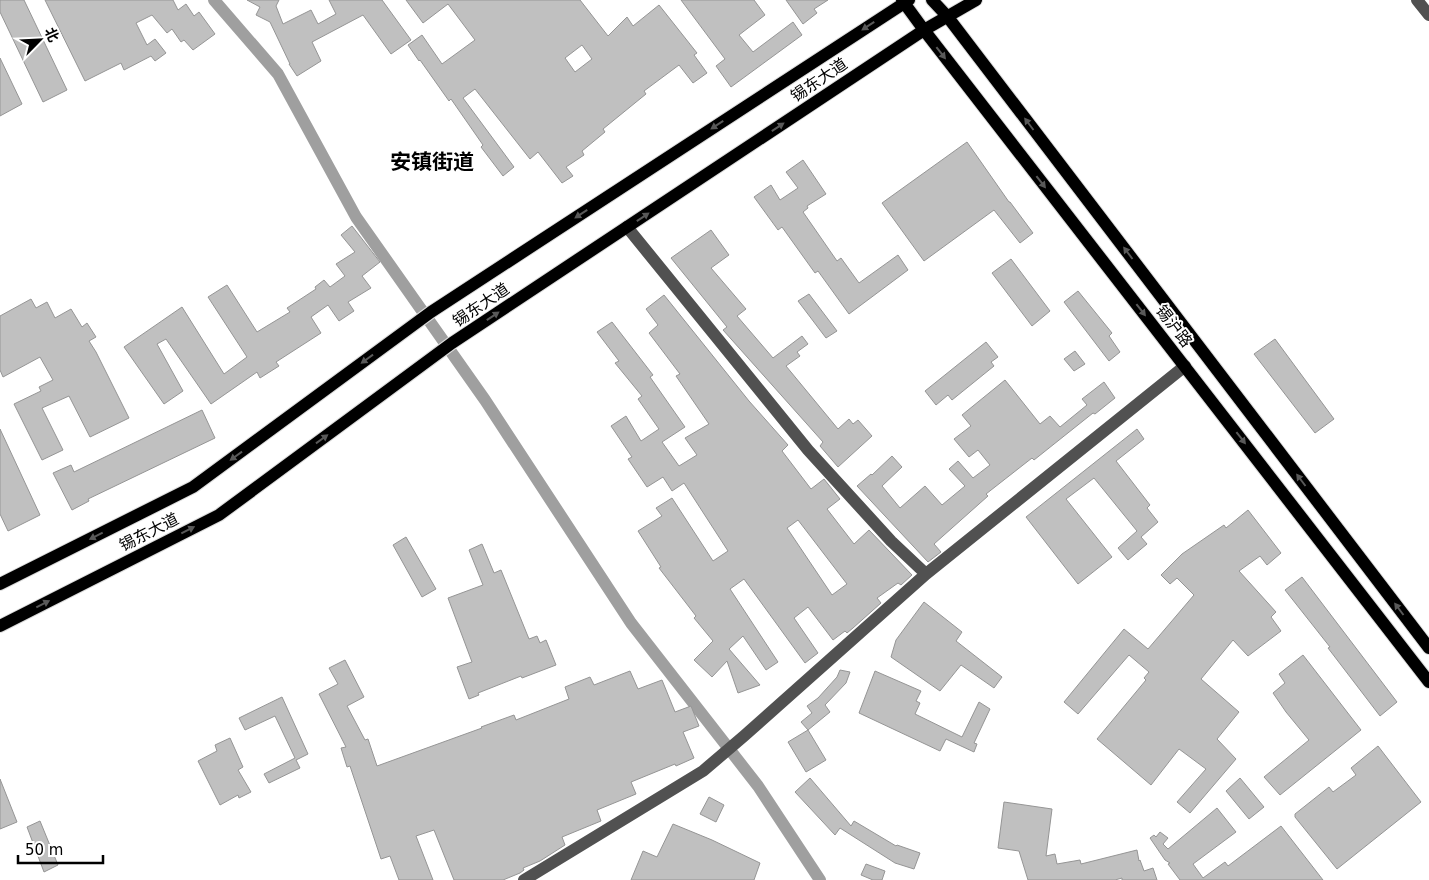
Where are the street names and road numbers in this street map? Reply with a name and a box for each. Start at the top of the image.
street label: 锡东大道 [787,54,851,106]
street label: 锡东大道 [449,279,513,331]
street label: 锡沪路 [1152,301,1196,351]
street label: 锡东大道 [116,509,182,555]

